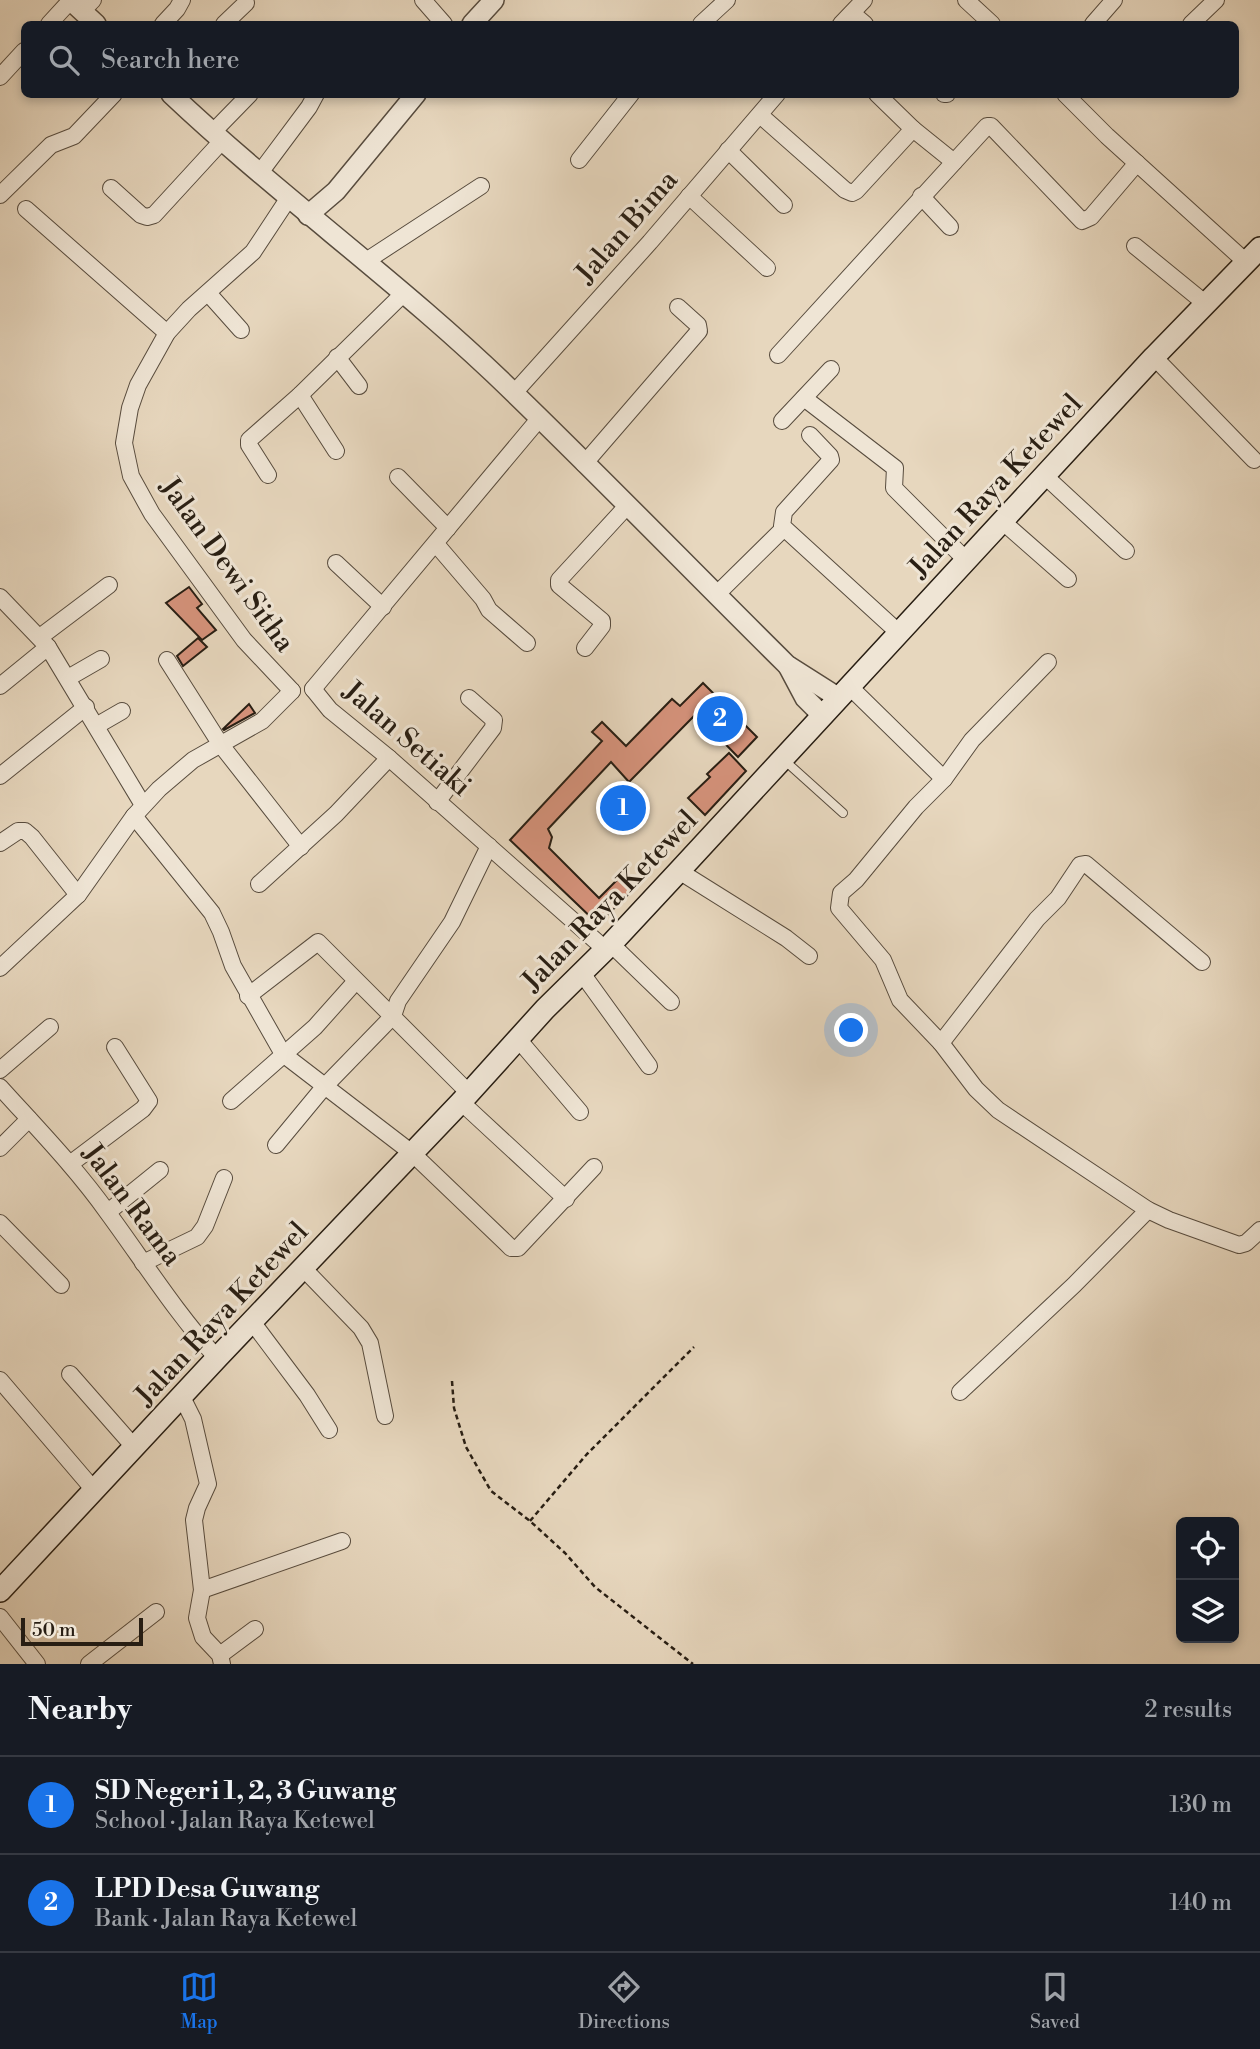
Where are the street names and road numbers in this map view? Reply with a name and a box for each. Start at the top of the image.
street label: Jalan Bima [568,163,686,292]
street label: Jalan Raya Ketewel [901,387,1090,586]
street label: Jalan Dewi Sitha [151,470,303,660]
street label: Jalan Setiaki [335,673,478,804]
street label: Jalan Raya Ketewel [514,803,705,1000]
street label: Jalan Rama [74,1136,190,1274]
street label: Jalan Raya Ketewel [127,1215,316,1414]

